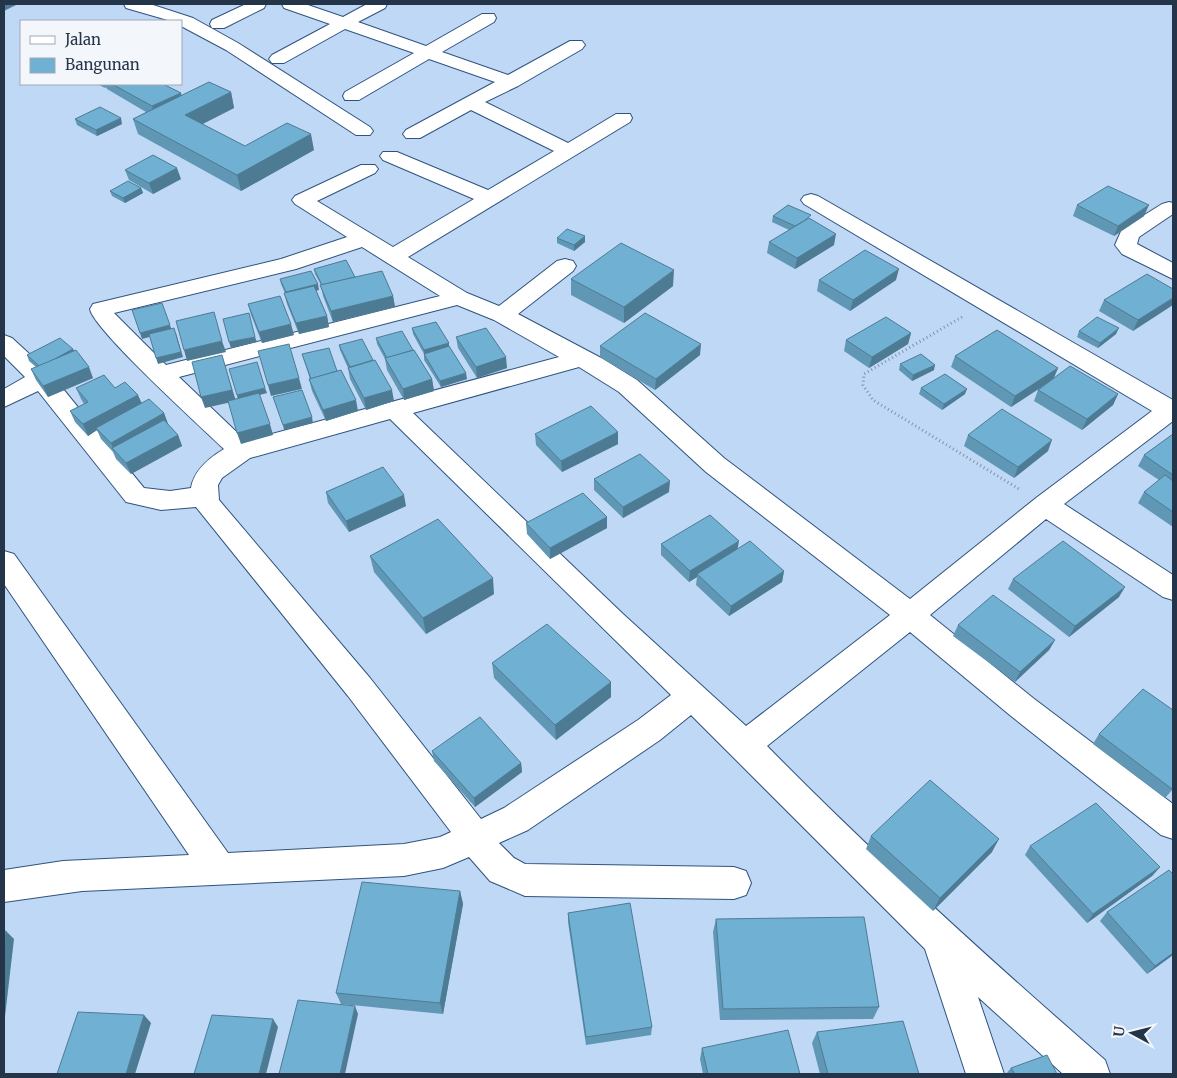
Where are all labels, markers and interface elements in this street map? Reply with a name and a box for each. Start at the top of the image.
legend [20,20,182,85]
text: Jalan [64,30,101,49]
text: Bangunan [65,55,140,74]
north arrow [1107,1008,1157,1058]
text: U [1110,1025,1129,1038]

